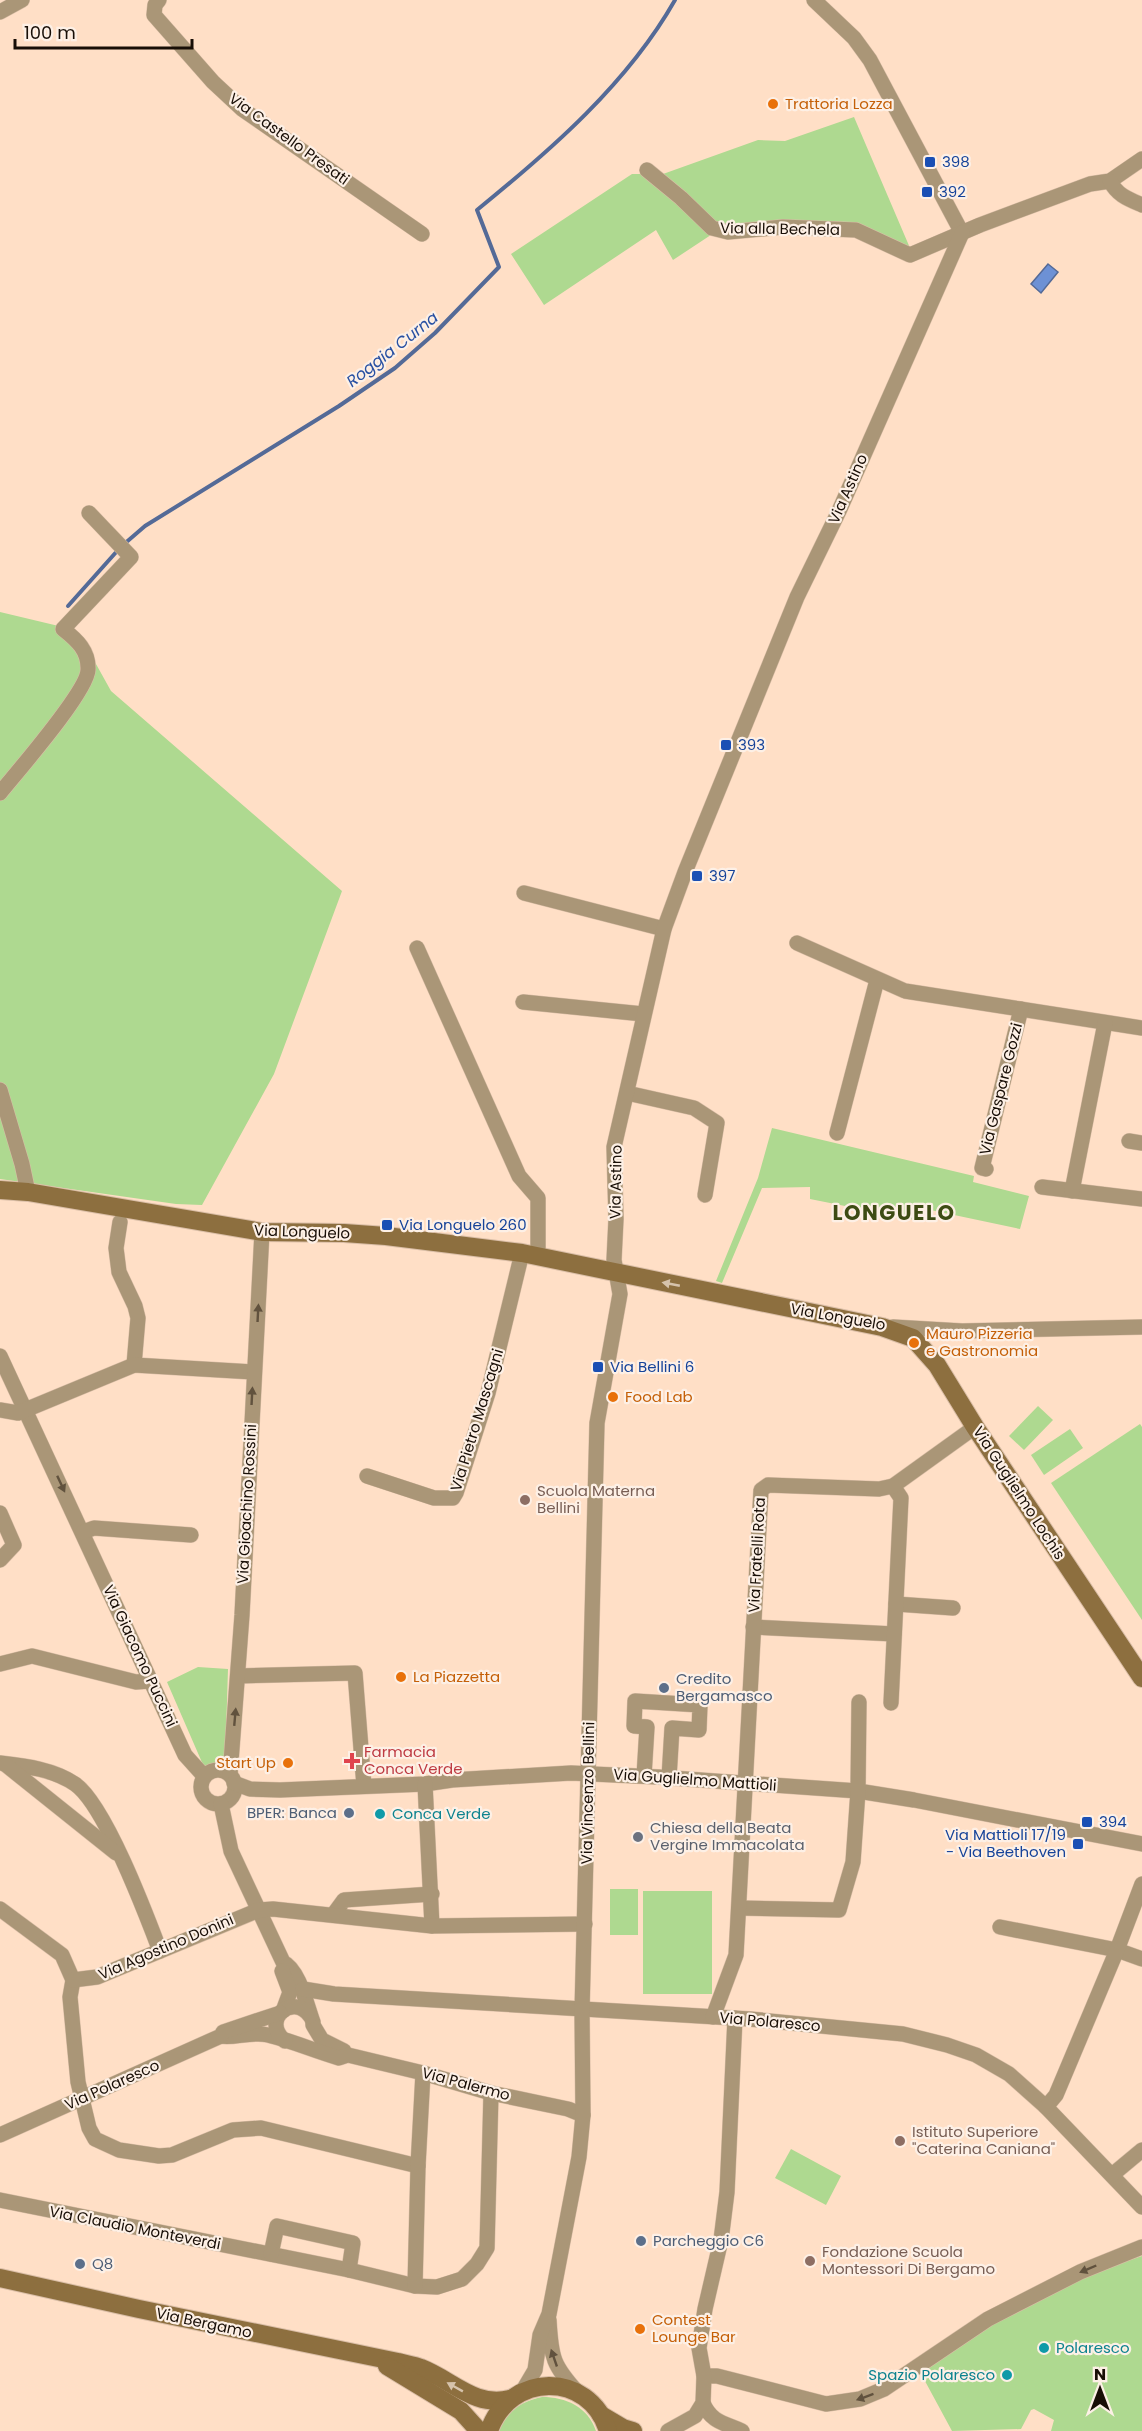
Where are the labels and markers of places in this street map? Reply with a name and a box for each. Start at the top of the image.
place label: Trattoria Lozza [785,93,893,114]
marker: Trattoria Lozza [766,97,780,111]
place label: 398 [942,151,970,172]
marker: 398 [923,155,937,169]
place label: 392 [939,181,966,202]
marker: 392 [920,185,934,199]
place label: 393 [738,734,765,755]
marker: 393 [719,738,733,752]
place label: 397 [709,865,735,886]
marker: 397 [690,869,704,883]
place label: Via Longuelo 260 [399,1214,527,1235]
marker: Via Longuelo 260 [380,1218,394,1232]
place label: Mauro Pizzeria e Gastronomia [926,1323,1038,1361]
marker: Mauro Pizzeria e Gastronomia [907,1336,921,1350]
place label: Via Bellini 6 [610,1356,694,1377]
marker: Via Bellini 6 [591,1360,605,1374]
place label: Food Lab [625,1386,693,1407]
marker: Food Lab [606,1390,620,1404]
place label: Scuola Materna Bellini [537,1480,655,1518]
marker: Scuola Materna Bellini [518,1493,532,1507]
place label: La Piazzetta [413,1666,500,1687]
place label: Credito Bergamasco [676,1668,773,1706]
marker: La Piazzetta [394,1670,408,1684]
marker: Credito Bergamasco [657,1681,671,1695]
place label: Farmacia Conca Verde [364,1741,463,1779]
place label: Start Up [216,1752,276,1773]
marker: Farmacia Conca Verde [345,1754,359,1768]
marker: Start Up [281,1756,295,1770]
place label: BPER: Banca [247,1802,337,1823]
place label: Conca Verde [392,1803,491,1824]
marker: BPER: Banca [342,1806,356,1820]
marker: Conca Verde [373,1807,387,1821]
place label: 394 [1099,1811,1127,1832]
marker: 394 [1080,1815,1094,1829]
place label: Chiesa della Beata Vergine Immacolata [650,1817,805,1855]
place label: Via Mattioli 17/19 - Via Beethoven [945,1824,1066,1862]
marker: Chiesa della Beata Vergine Immacolata [631,1830,645,1844]
marker: Via Mattioli 17/19 - Via Beethoven [1071,1837,1085,1851]
place label: Istituto Superiore "Caterina Caniana" [912,2121,1055,2159]
marker: Istituto Superiore "Caterina Caniana" [893,2134,907,2148]
place label: Parcheggio C6 [653,2230,764,2251]
marker: Parcheggio C6 [634,2234,648,2248]
place label: Fondazione Scuola Montessori Di Bergamo [822,2241,995,2279]
place label: Q8 [92,2253,113,2274]
marker: Fondazione Scuola Montessori Di Bergamo [803,2254,817,2268]
marker: Q8 [73,2257,87,2271]
place label: Contest Lounge Bar [652,2309,736,2347]
marker: Contest Lounge Bar [633,2322,647,2336]
place label: Polaresco [1056,2337,1130,2358]
marker: Polaresco [1037,2341,1051,2355]
place label: Spazio Polaresco [868,2364,995,2385]
marker: Spazio Polaresco [1000,2368,1014,2382]

